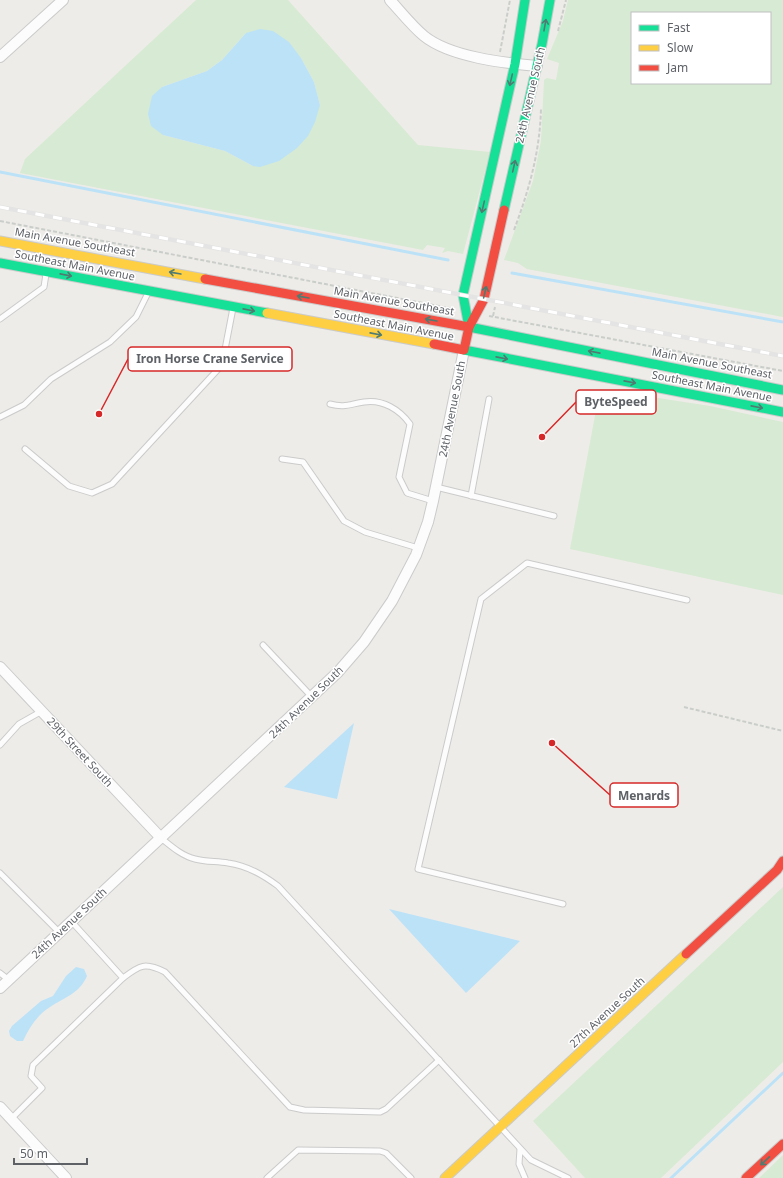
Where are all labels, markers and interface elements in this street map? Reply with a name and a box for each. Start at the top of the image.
legend [631,12,771,84]
one-way arrow [542,19,550,32]
text: Fast [667,19,691,36]
text: Slow [667,39,694,56]
street label: 24th Avenue South [511,45,548,144]
text: Jam [666,59,688,76]
one-way arrow [507,73,515,86]
one-way arrow [511,159,519,172]
one-way arrow [478,200,486,213]
street label: Main Avenue Southeast [14,224,136,259]
street label: Southeast Main Avenue [14,246,136,284]
one-way arrow [169,269,182,277]
one-way arrow [59,272,72,280]
street label: Main Avenue Southeast [333,283,455,318]
one-way arrow [482,286,490,299]
one-way arrow [297,292,310,300]
one-way arrow [242,306,255,314]
street label: Southeast Main Avenue [333,306,455,344]
one-way arrow [425,316,438,324]
one-way arrow [369,330,382,338]
street label: Main Avenue Southeast [651,344,773,382]
callout: Iron Horse Crane Service [128,347,292,371]
one-way arrow [588,348,601,356]
text: Iron Horse Crane Service [136,350,284,367]
one-way arrow [495,354,508,362]
street label: 24th Avenue South [435,359,468,458]
street label: Southeast Main Avenue [651,367,773,405]
one-way arrow [623,379,636,387]
callout: ByteSpeed [576,390,656,414]
text: ByteSpeed [584,393,648,410]
one-way arrow [751,403,764,411]
street label: 24th Avenue South [265,662,346,741]
street label: 29th Street South [44,714,117,790]
callout: Menards [610,783,678,807]
text: Menards [618,787,670,804]
street label: 24th Avenue South [28,884,110,962]
street label: 27th Avenue South [566,973,648,1051]
scale bar [14,1140,87,1166]
text: 50 m [20,1145,48,1162]
one-way arrow [760,1156,770,1166]

